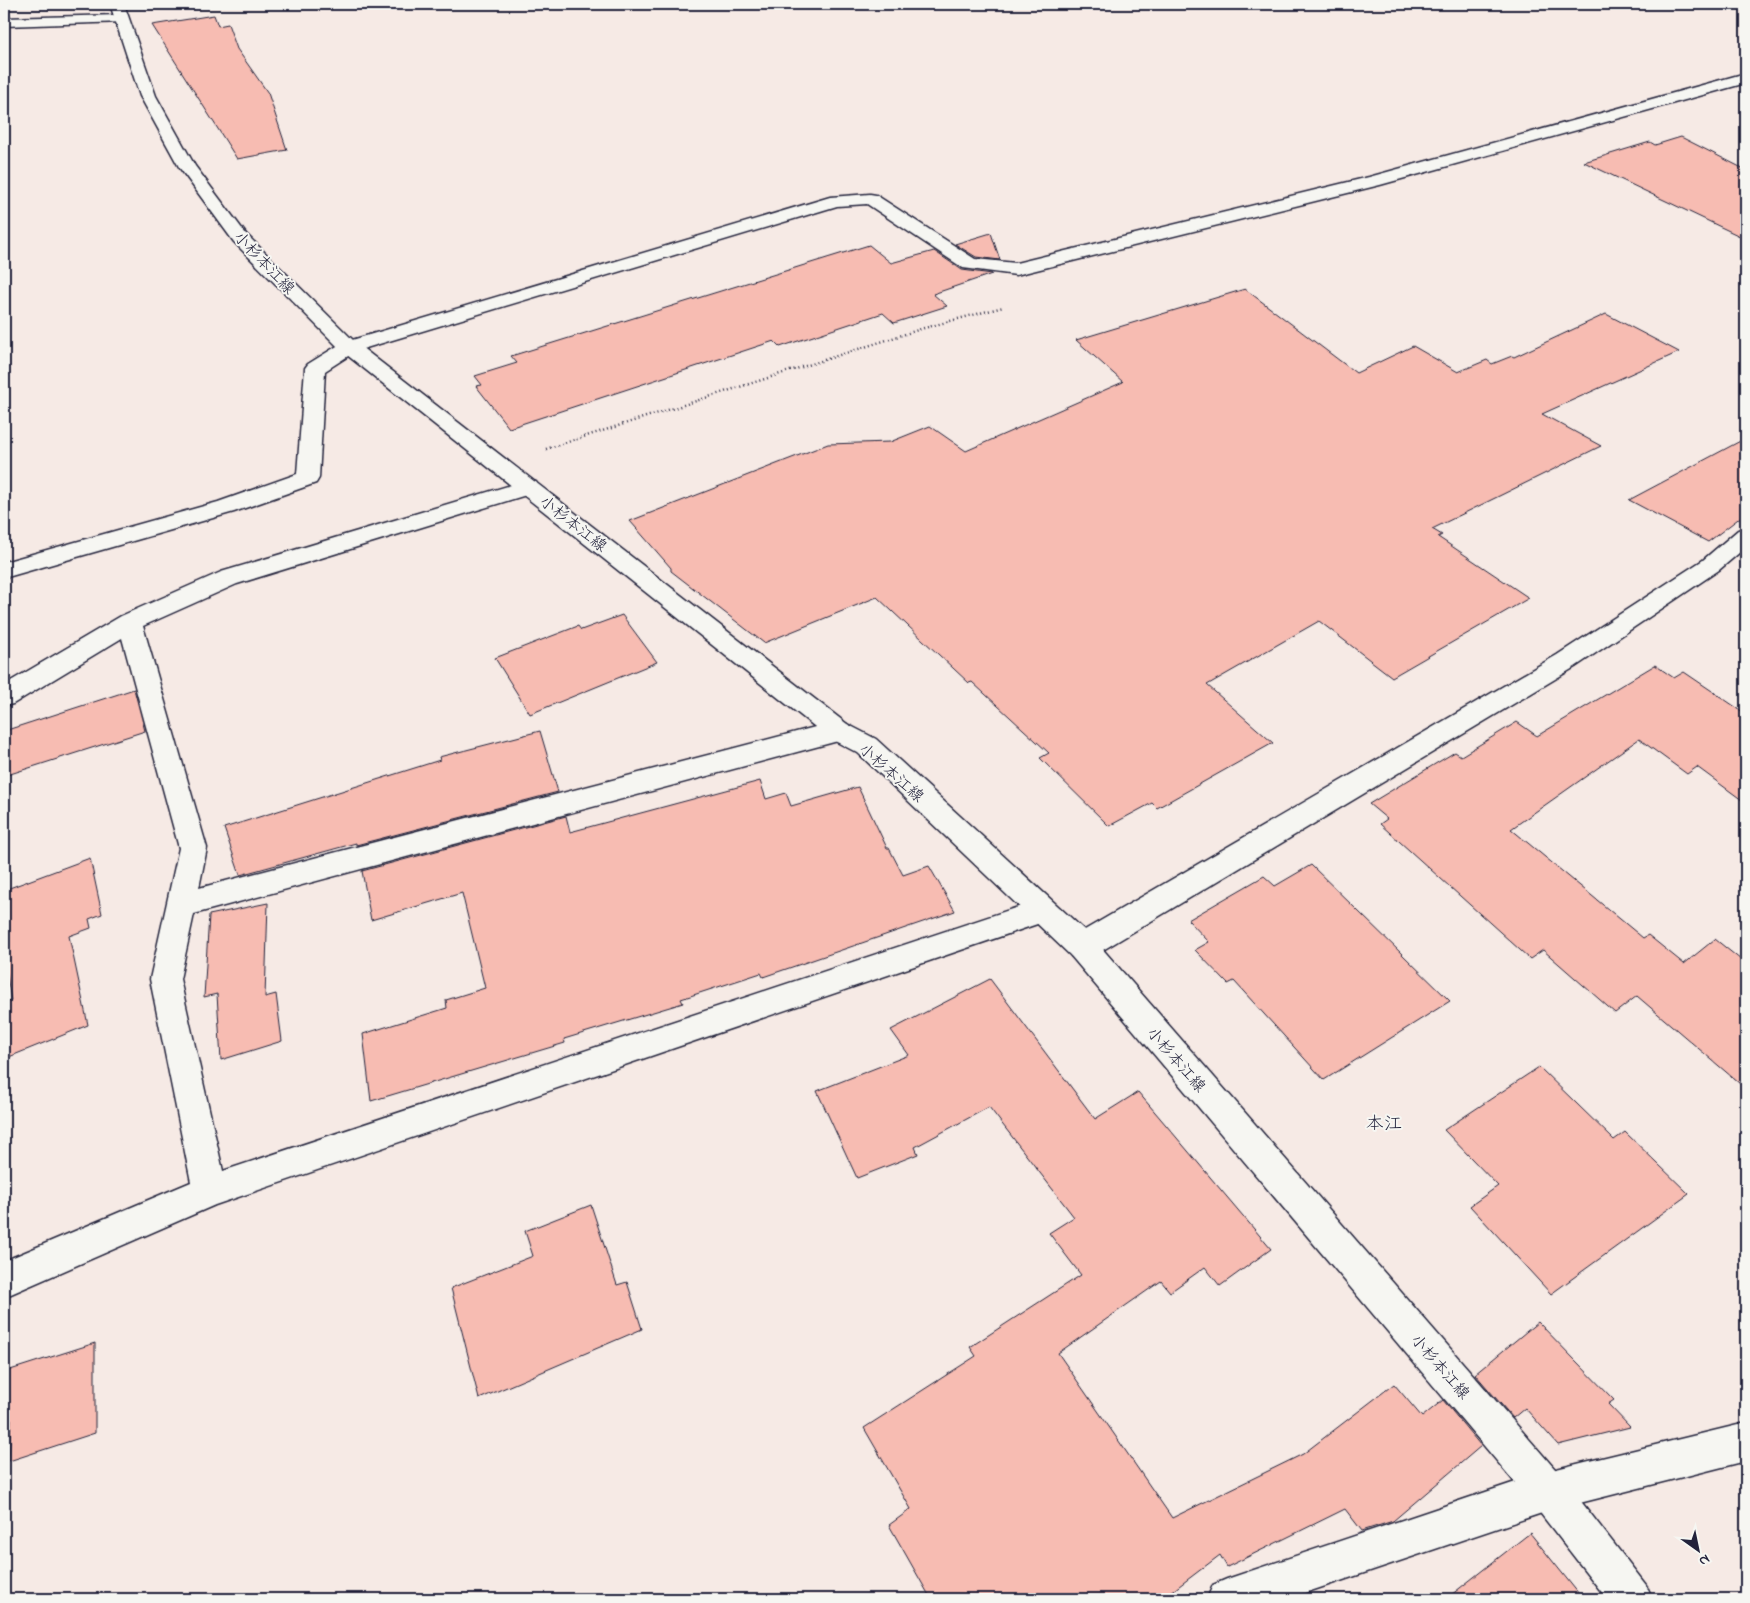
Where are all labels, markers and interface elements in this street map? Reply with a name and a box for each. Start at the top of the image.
street label: 小杉本江線 [227,226,300,301]
street label: 小杉本江線 [534,490,612,559]
street label: 小杉本江線 [853,738,929,809]
street label: 小杉本江線 [1140,1022,1211,1098]
district label: 本江 [1366,1112,1402,1138]
street label: 小杉本江線 [1404,1329,1475,1405]
north arrow [1672,1526,1722,1576]
text: N [1695,1548,1714,1571]

